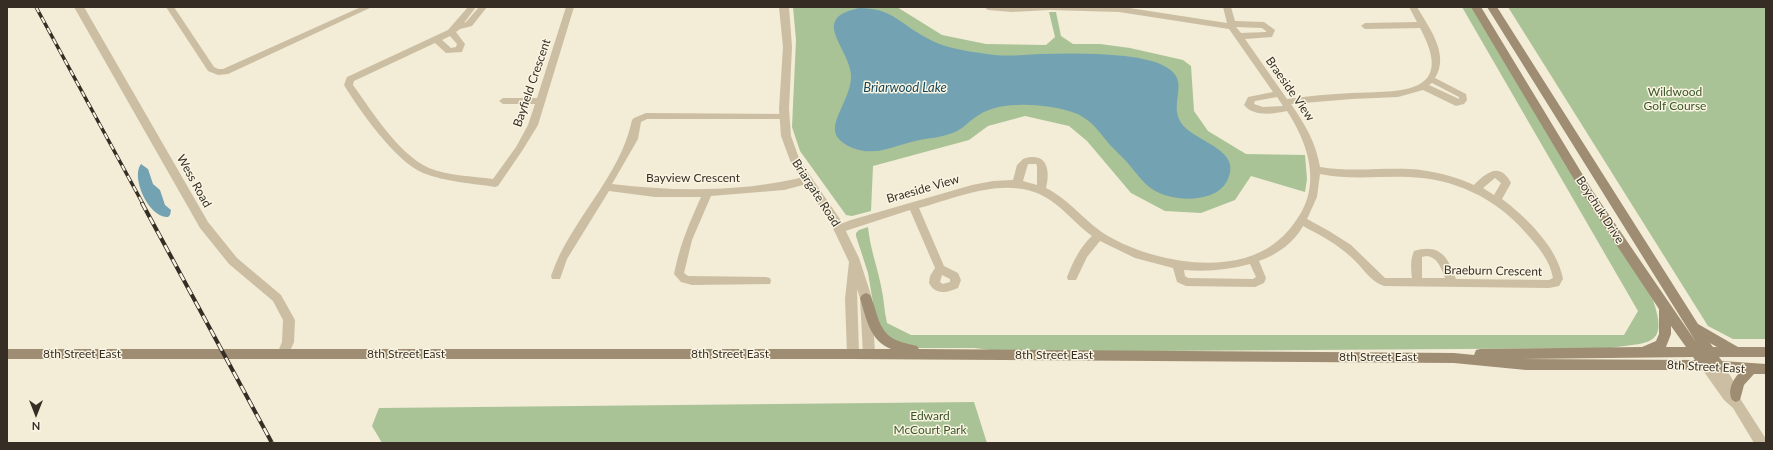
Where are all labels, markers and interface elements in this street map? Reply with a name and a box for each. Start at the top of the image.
street label: Bayfield Crescent [510,37,554,129]
street label: Braeside View [1263,54,1317,124]
water label: Briarwood Lake [863,80,947,96]
park label: Wildwood Golf Course [1644,85,1706,113]
street label: Wess Road [174,152,214,210]
street label: Briargate Road [789,157,843,229]
street label: Bayview Crescent [646,171,740,185]
street label: Braeside View [885,172,961,206]
street label: Boychuk Drive [1573,174,1627,246]
street label: Braeburn Crescent [1444,263,1542,279]
street label: 8th Street East [43,347,121,361]
street label: 8th Street East [367,347,445,361]
street label: 8th Street East [691,347,769,361]
street label: 8th Street East [1015,348,1093,362]
street label: 8th Street East [1339,350,1417,364]
street label: 8th Street East [1667,358,1745,376]
north arrow [16,394,56,434]
park label: Edward McCourt Park [893,409,967,437]
text: N [32,420,40,433]

